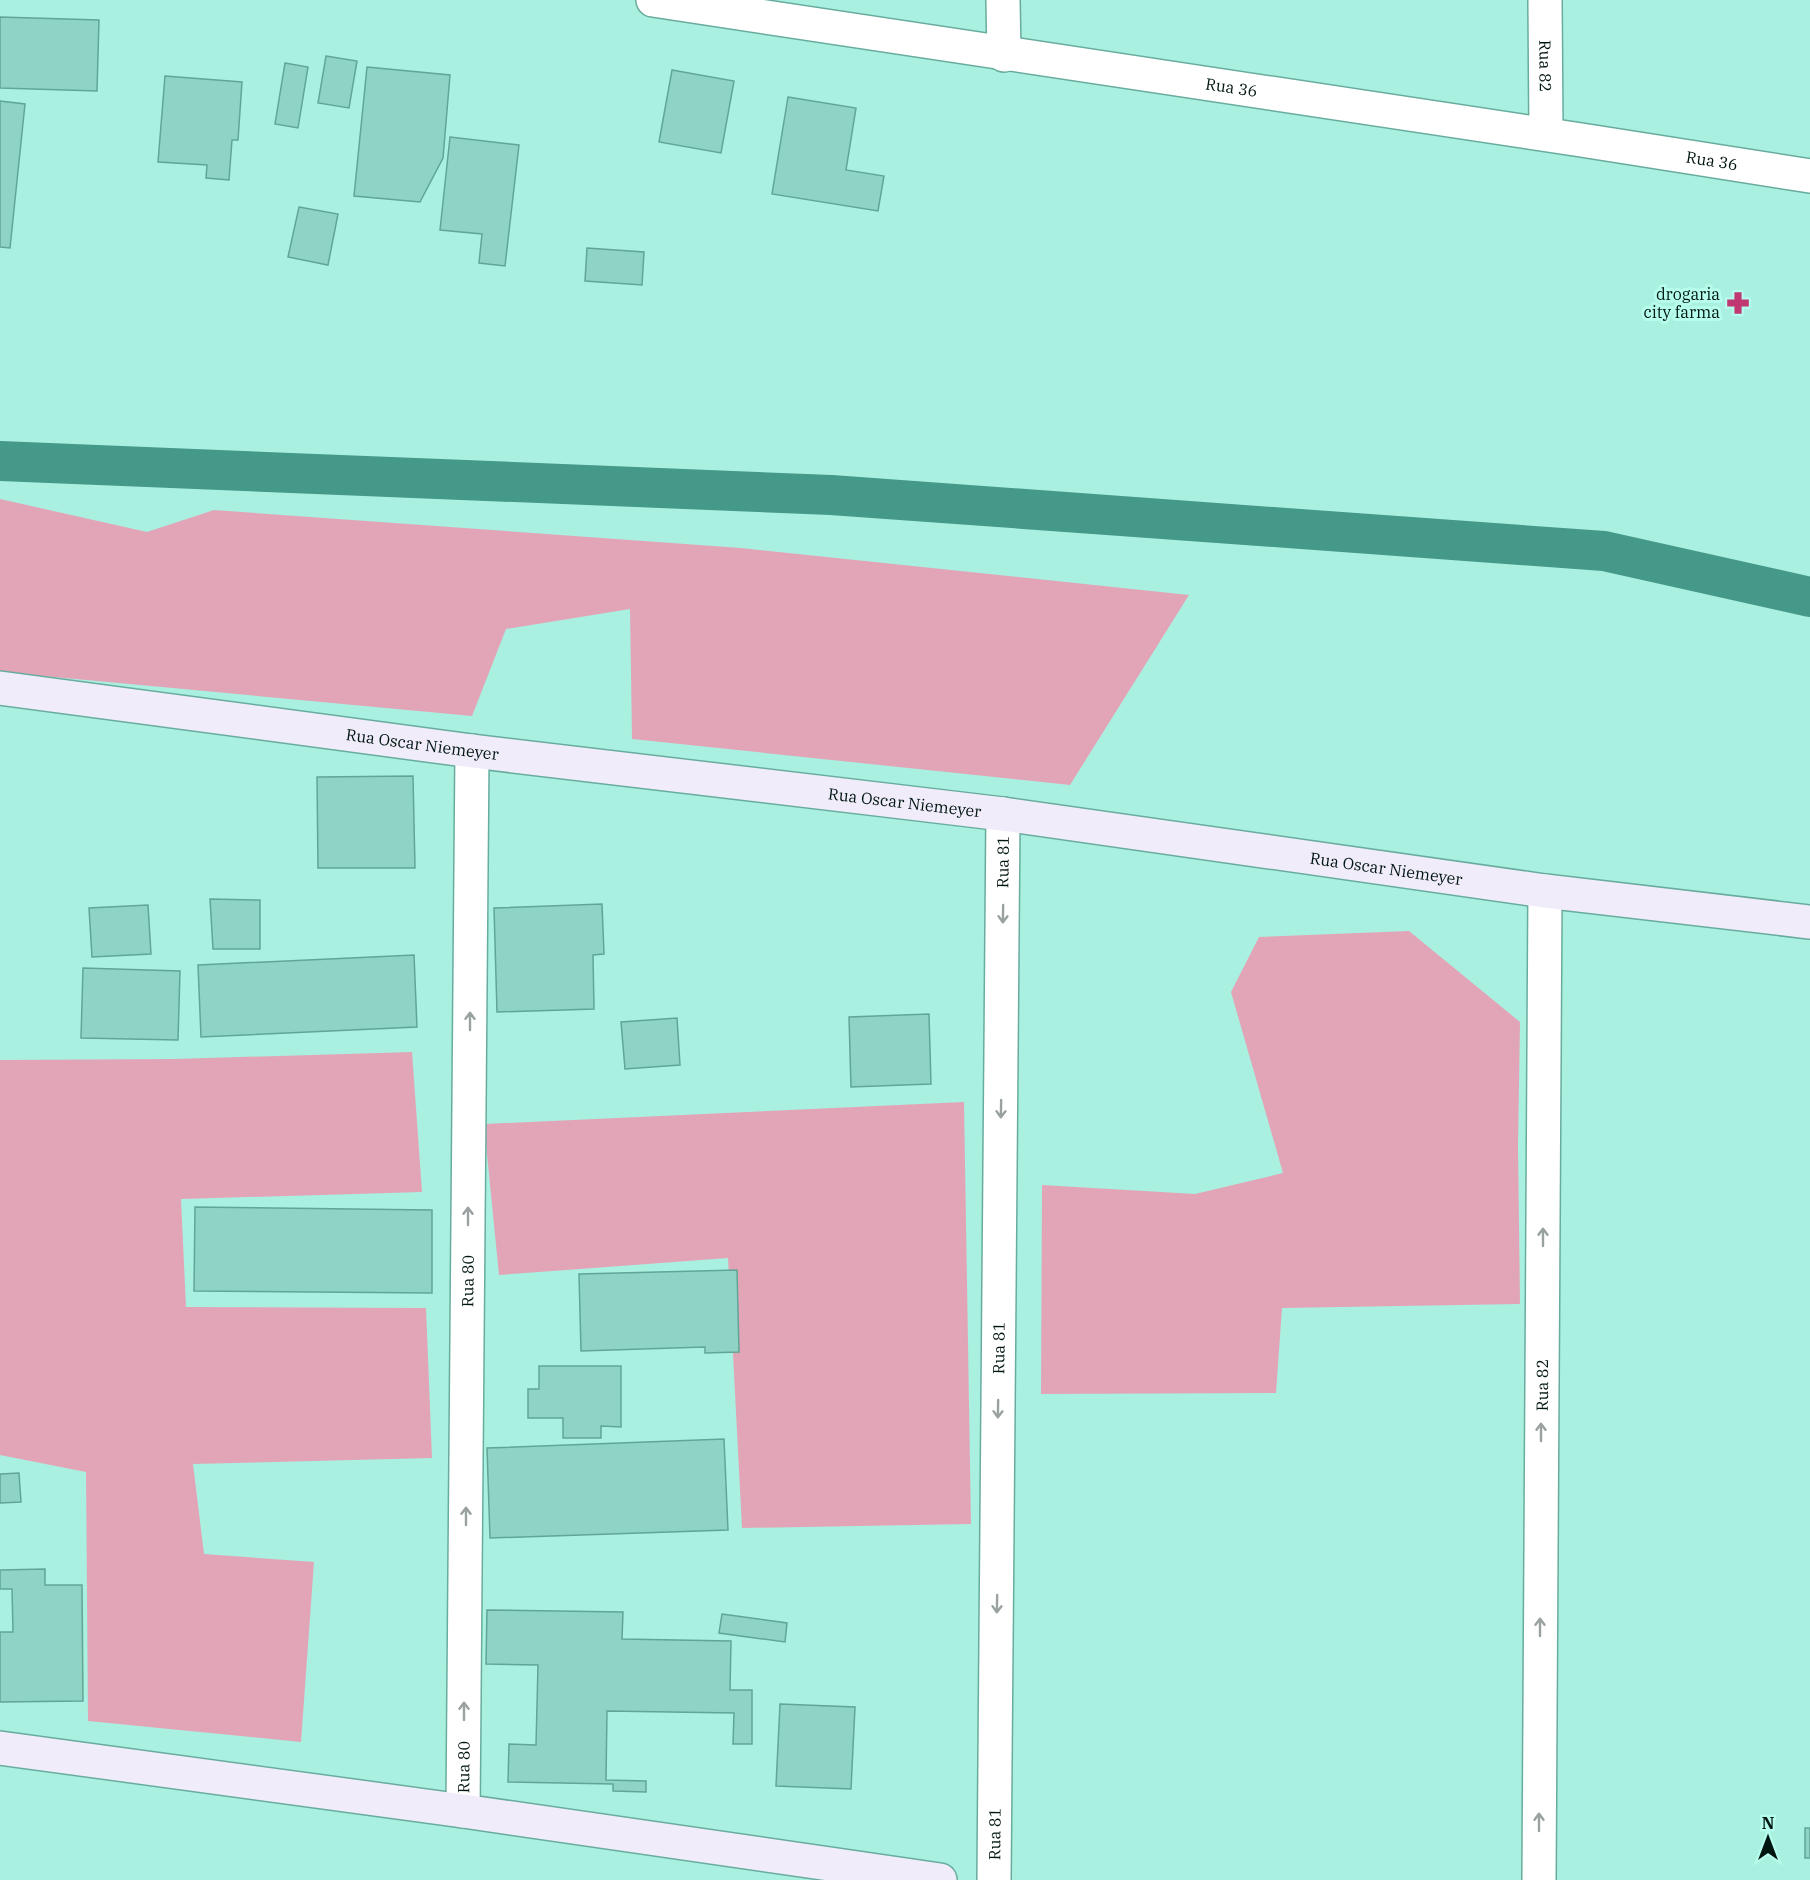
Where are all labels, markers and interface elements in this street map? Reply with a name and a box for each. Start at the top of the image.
street label: Rua 82 [1535,40,1556,92]
street label: Rua 36 [1204,73,1259,101]
street label: Rua 36 [1685,146,1739,174]
place label: drogaria city farma [1644,284,1720,322]
pharmacy icon: drogaria city farma [1725,290,1751,316]
street label: Rua Oscar Niemeyer [345,724,500,764]
street label: Rua Oscar Niemeyer [827,783,982,821]
street label: Rua 81 [992,836,1013,888]
street label: Rua Oscar Niemeyer [1309,848,1464,889]
one-way arrow [997,904,1009,924]
one-way arrow [464,1011,476,1031]
one-way arrow [995,1099,1007,1119]
one-way arrow [462,1206,474,1226]
one-way arrow [1537,1227,1549,1247]
street label: Rua 80 [457,1255,478,1307]
street label: Rua 81 [988,1322,1009,1374]
street label: Rua 82 [1532,1359,1552,1411]
one-way arrow [992,1399,1004,1419]
one-way arrow [1536,1422,1547,1442]
one-way arrow [460,1506,472,1526]
one-way arrow [991,1594,1002,1614]
one-way arrow [1534,1617,1546,1637]
one-way arrow [458,1701,470,1721]
street label: Rua 80 [453,1741,474,1793]
street label: Rua 81 [984,1808,1005,1860]
north arrow [1738,1808,1798,1868]
one-way arrow [1533,1812,1545,1832]
text: N [1762,1813,1774,1833]

